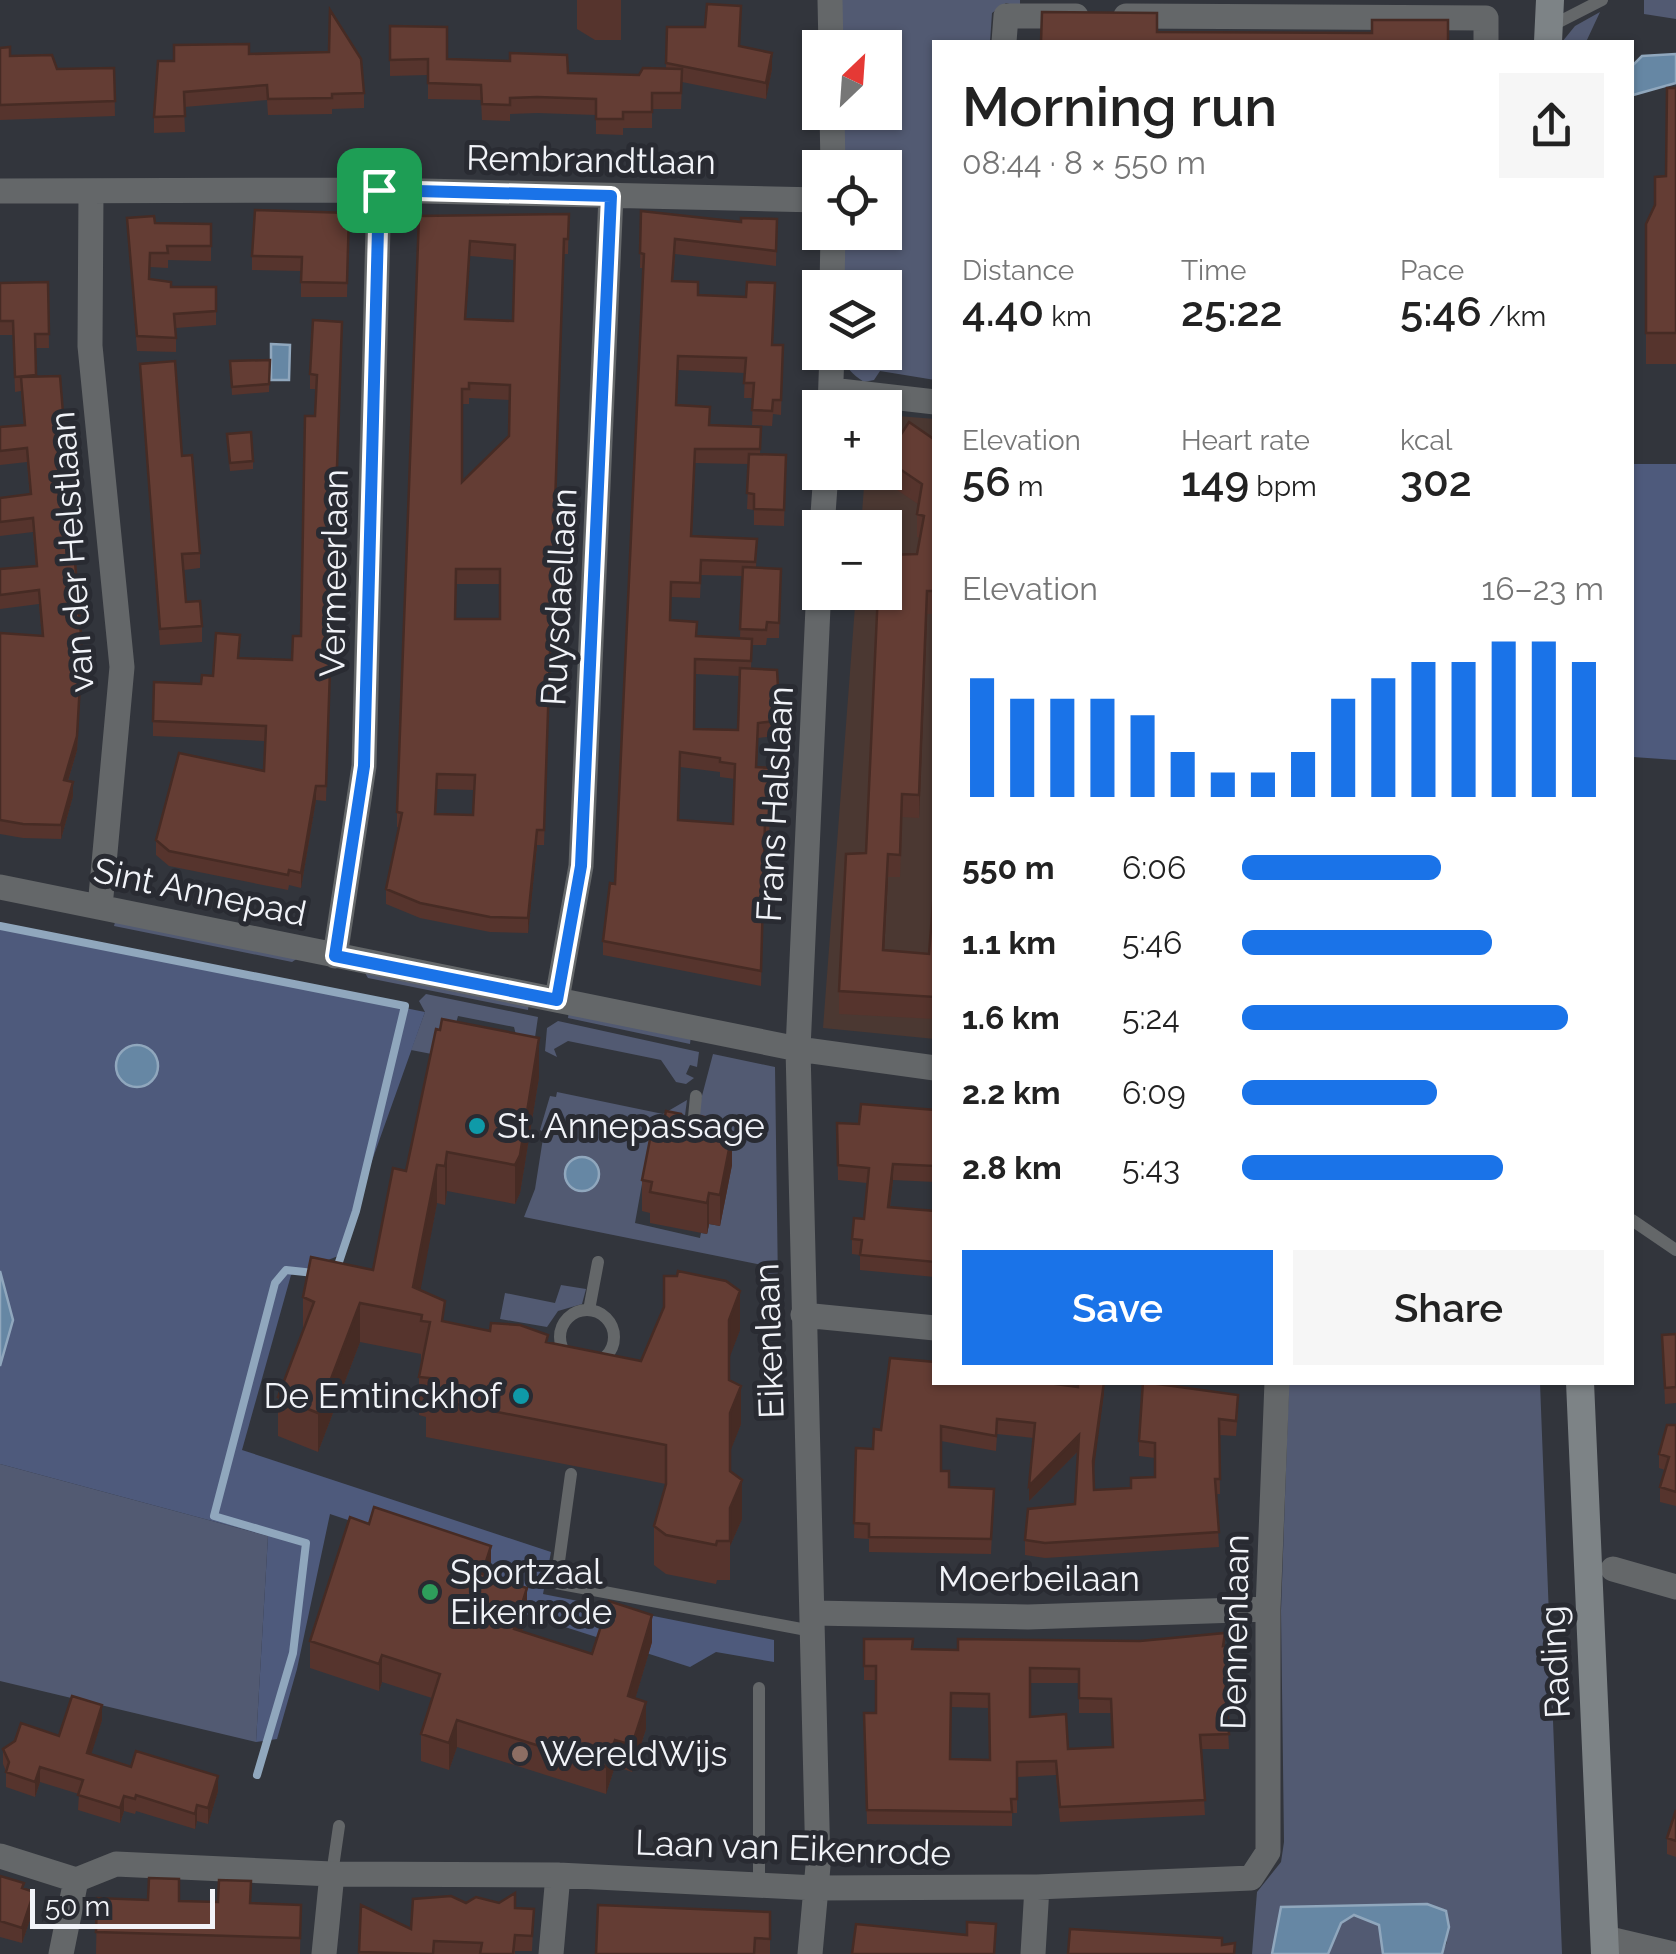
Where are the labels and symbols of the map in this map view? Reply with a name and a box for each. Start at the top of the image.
north arrow [802,30,902,130]
street label: Rembrandtlaan [466,137,716,182]
pin [337,148,422,233]
street label: van der Helstlaan [41,410,102,694]
street label: Vermeerlaan [311,469,356,677]
street label: Ruysdaellaan [532,487,585,707]
street label: Frans Halslaan [748,685,801,923]
street label: Sint Annepad [90,849,310,934]
place label: St. Annepassage [497,1105,765,1146]
marker: St. Annepassage [466,1115,488,1137]
street label: Eikenlaan [745,1263,792,1419]
place label: De Emtinckhof [263,1375,502,1416]
marker: De Emtinckhof [510,1385,532,1407]
street label: Dennenlaan [1212,1534,1257,1730]
place label: Sportzaal Eikenrode [450,1551,612,1632]
street label: Moerbeilaan [938,1558,1140,1599]
marker: Sportzaal Eikenrode [419,1581,441,1603]
street label: Rading [1531,1604,1578,1720]
place label: WereldWijs [540,1733,727,1774]
marker: WereldWijs [509,1743,531,1765]
street label: Laan van Eikenrode [634,1822,952,1874]
scale bar [30,1884,215,1928]

